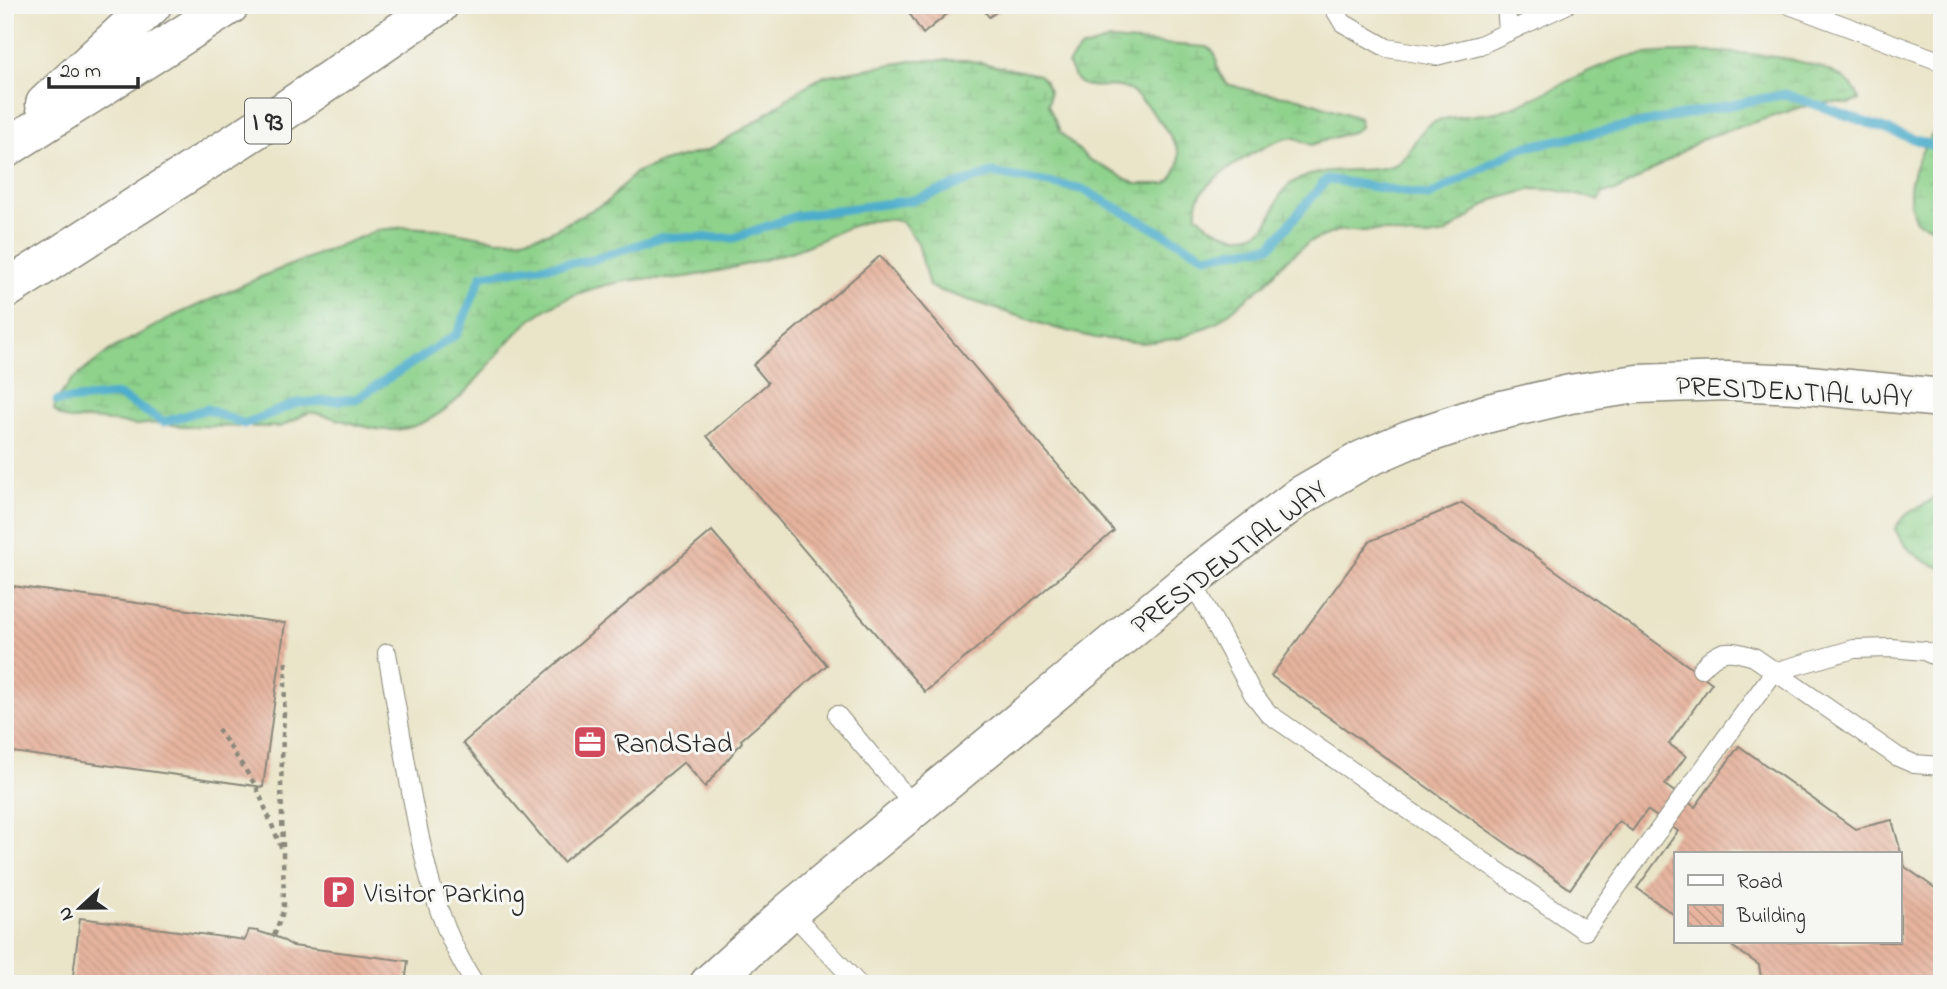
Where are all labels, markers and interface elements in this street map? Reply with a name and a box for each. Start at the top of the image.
scale bar [49,46,138,90]
text: 20 m [60,57,101,87]
road number: I 93 [245,98,291,144]
street label: PRESIDENTIAL WAY [1674,367,1913,420]
street label: PRESIDENTIAL WAY [1123,471,1337,646]
office icon: RandStad [571,723,609,761]
place label: RandStad [614,725,733,766]
legend [1674,852,1902,944]
text: Road [1737,868,1783,898]
parking icon: Visitor Parking [320,873,358,911]
north arrow [46,874,116,944]
place label: Visitor Parking [363,875,525,916]
text: N [52,902,81,924]
text: Building [1736,902,1806,934]

